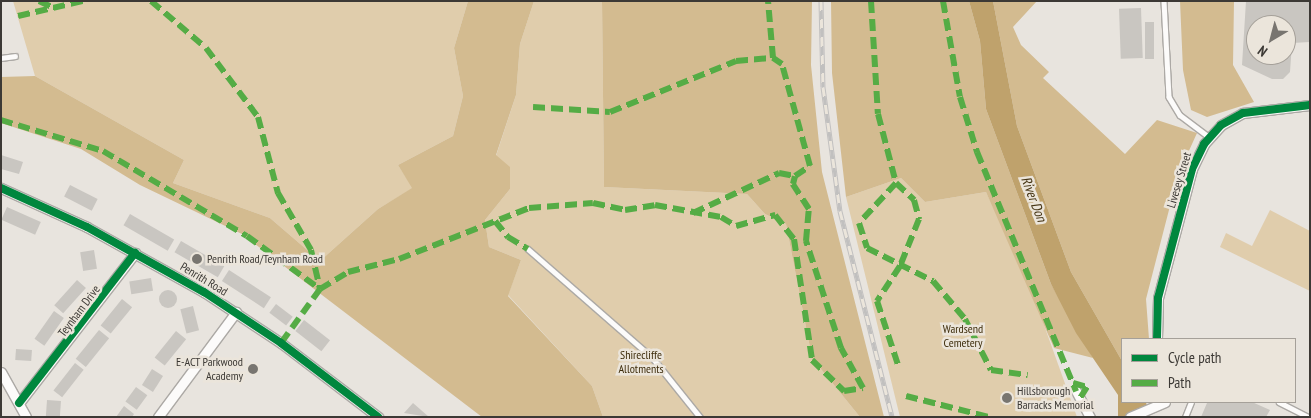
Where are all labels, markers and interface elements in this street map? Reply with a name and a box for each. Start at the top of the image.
north arrow [1246,15,1296,65]
text: N [1254,42,1271,61]
street label: Livesey Street [1164,150,1194,210]
water label: River Don [1018,174,1050,224]
place label: Penrith Road/Teynham Road [207,252,323,266]
marker: Penrith Road/Teynham Road [191,253,203,265]
street label: Penrith Road [178,259,230,299]
street label: Teynham Drive [55,282,103,340]
park label: Wardsend Cemetery [943,322,983,350]
legend [1121,338,1296,403]
park label: Shirecliffe Allotments [618,348,664,376]
text: Cycle path [1168,348,1221,367]
place label: E-ACT Parkwood Academy [176,355,243,383]
marker: E-ACT Parkwood Academy [247,363,259,375]
text: Path [1168,373,1191,392]
place label: Hillsborough Barracks Memorial [1017,384,1093,412]
marker: Hillsborough Barracks Memorial [1001,392,1013,404]

